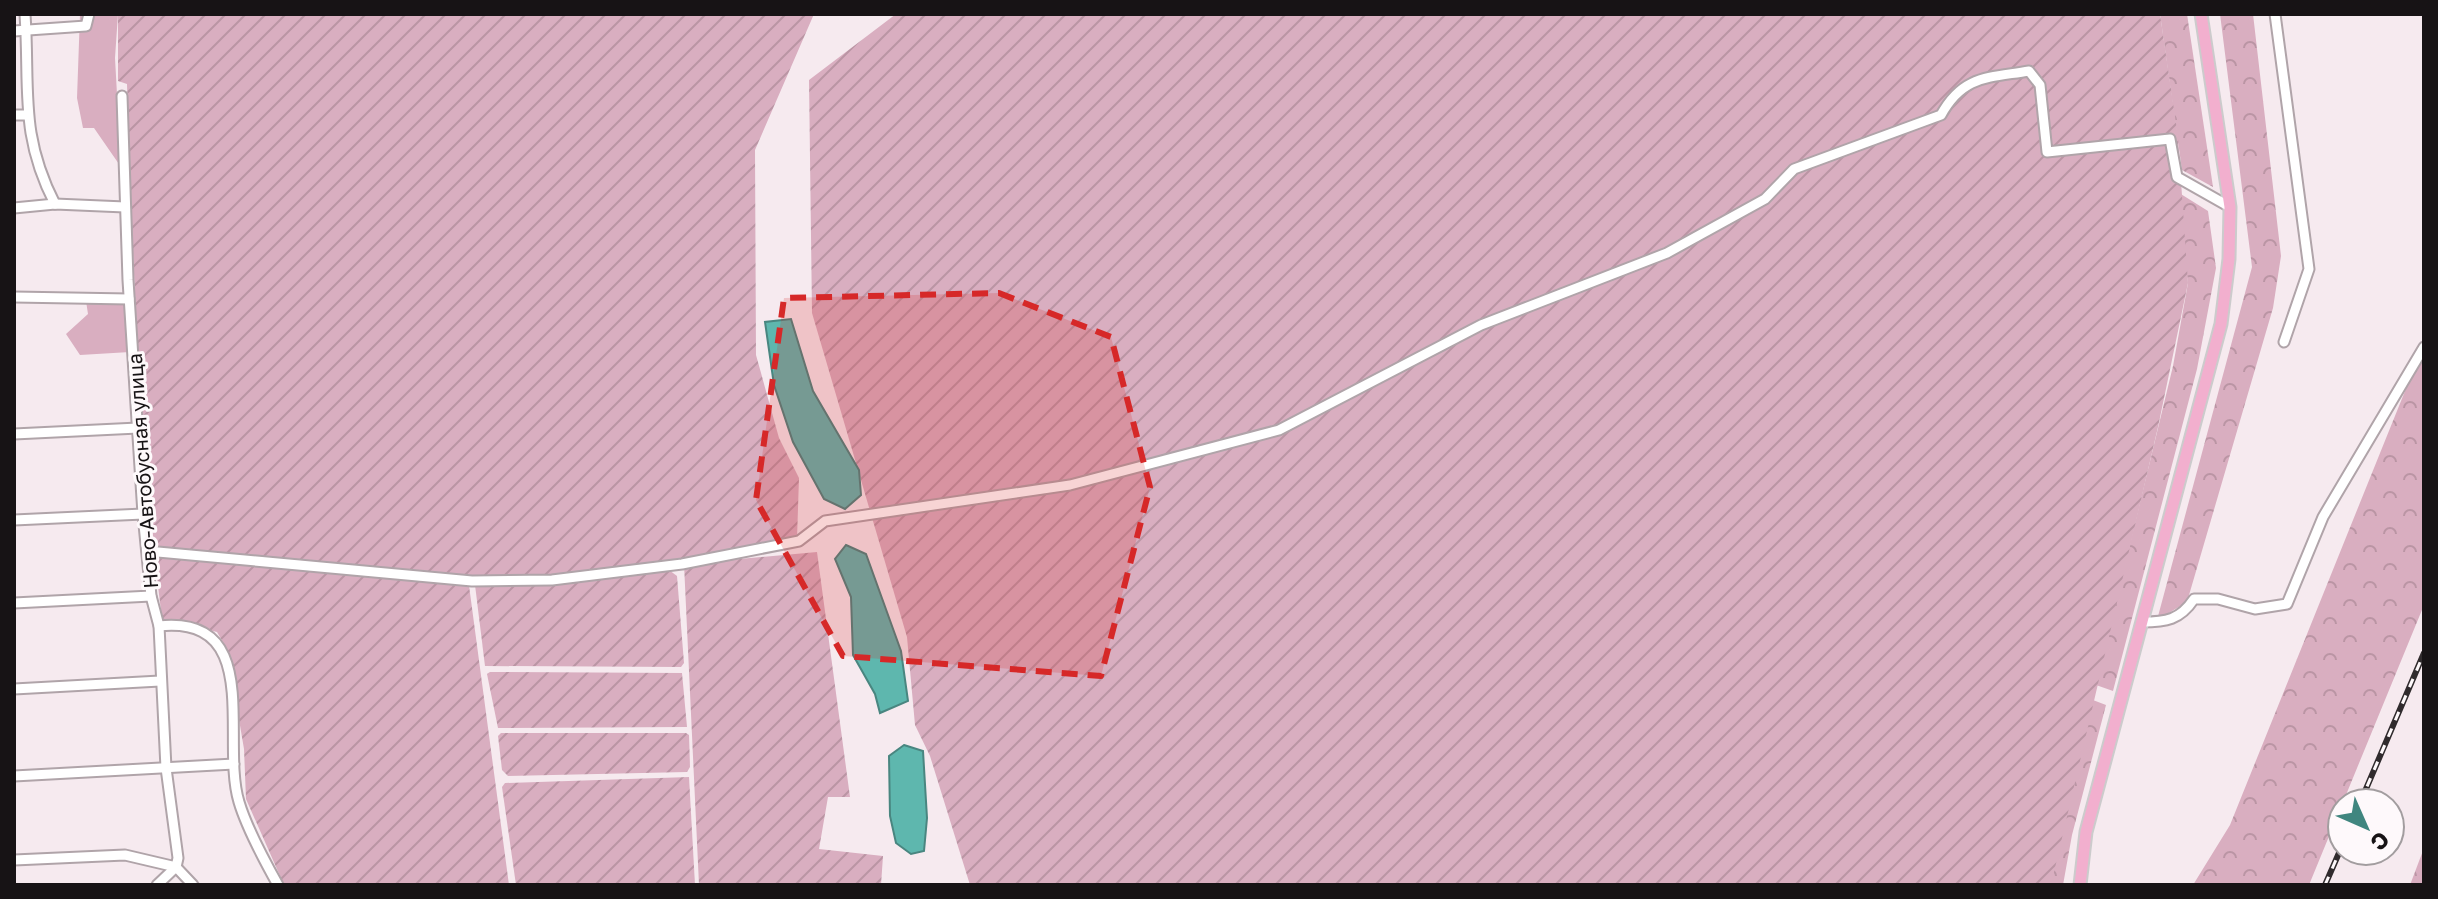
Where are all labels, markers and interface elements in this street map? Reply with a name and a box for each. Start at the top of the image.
street label: Ново-Автобусная улица [122,352,162,590]
north arrow [2326,787,2406,867]
text: С [2365,826,2396,857]

